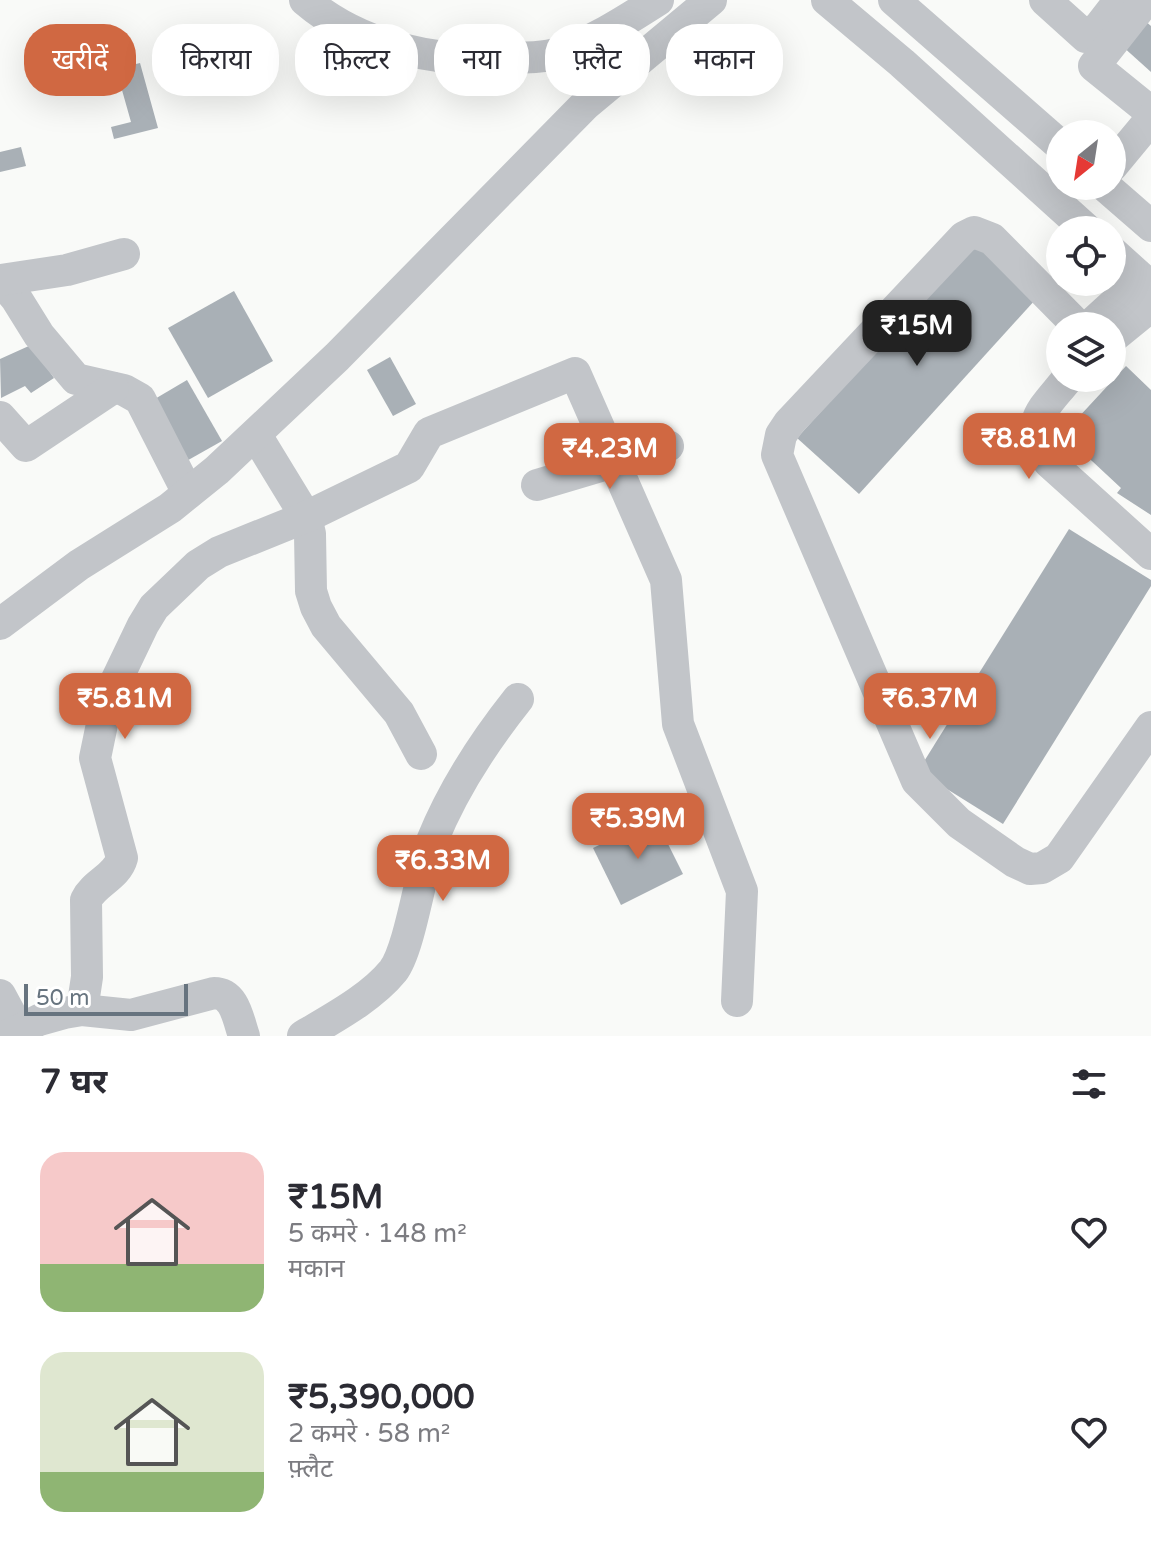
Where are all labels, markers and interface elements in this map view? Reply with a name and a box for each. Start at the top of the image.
chip: खरीदें [24,24,136,96]
chip: किराया [152,24,279,96]
chip: फ़िल्टर [295,24,418,96]
chip: नया [434,24,529,96]
chip: फ़्लैट [545,24,650,96]
chip: मकान [666,24,783,96]
north arrow [1046,120,1126,200]
map controls [1046,120,1126,392]
button: locate [1046,216,1126,296]
pin: ₹15M [870,300,964,368]
text: ₹15M [881,310,953,341]
button: layers [1046,312,1126,392]
pin: ₹8.81M [964,413,1094,481]
pin: ₹4.23M [545,423,675,491]
text: ₹8.81M [981,423,1077,454]
text: ₹4.23M [562,433,658,464]
pin: ₹5.81M [60,673,190,741]
pin: ₹6.37M [865,673,995,741]
text: ₹5.81M [77,683,173,714]
text: ₹6.37M [882,683,978,714]
pin: ₹5.39M [573,793,703,861]
text: ₹5.39M [590,803,686,834]
pin: ₹6.33M [378,835,508,903]
text: ₹6.33M [395,845,491,876]
scale bar [24,980,188,1016]
text: 50 m [36,985,90,1011]
text: 7 घर [40,1062,107,1103]
icon: filters [1067,1062,1111,1106]
text: ₹15M [288,1177,383,1218]
icon: home [104,1184,200,1280]
icon: heart [1067,1210,1111,1254]
text: 5 कमरे · 148 m² [288,1218,467,1249]
text: मकान [288,1253,345,1284]
text: ₹5,390,000 [288,1377,475,1418]
icon: home [104,1384,200,1480]
icon: heart [1067,1410,1111,1454]
text: 2 कमरे · 58 m² [288,1418,450,1449]
text: फ़्लैट [288,1453,333,1484]

